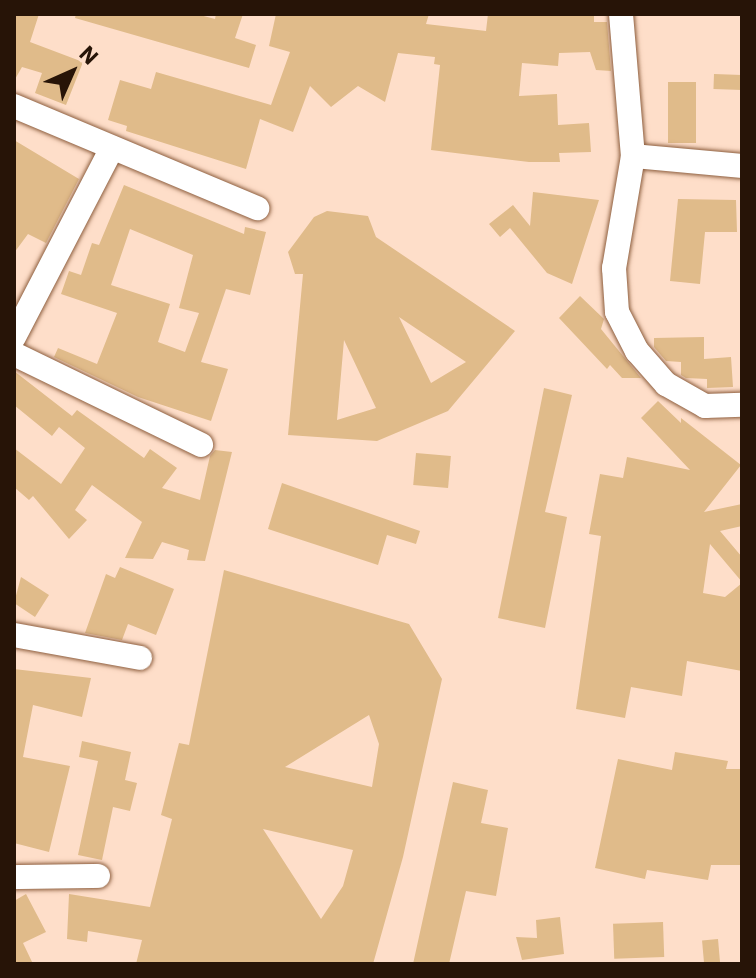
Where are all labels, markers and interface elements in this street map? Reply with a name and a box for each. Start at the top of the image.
north arrow [32,32,112,112]
text: N [73,39,105,71]

